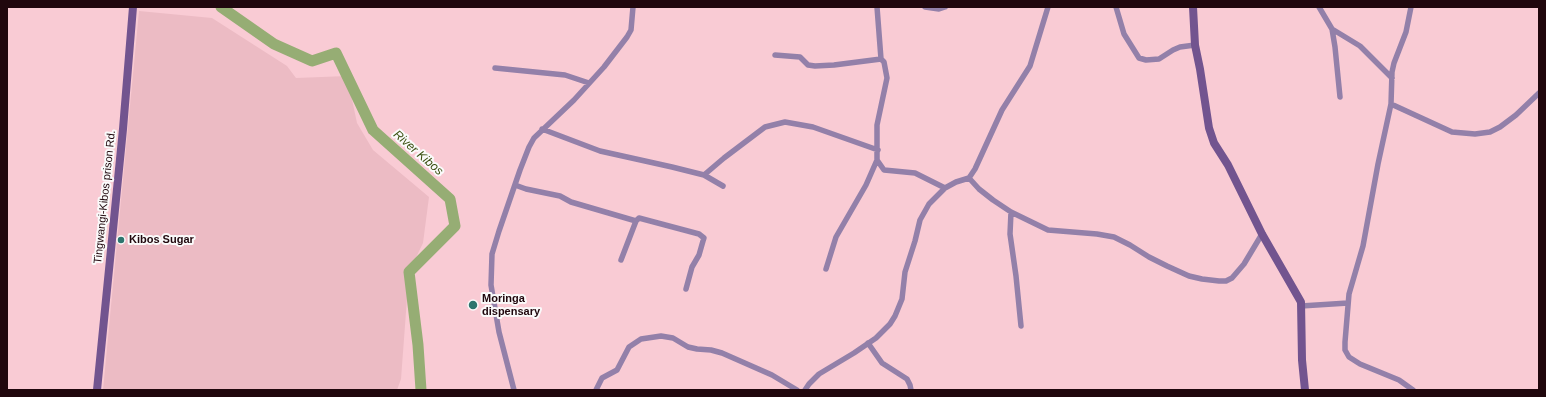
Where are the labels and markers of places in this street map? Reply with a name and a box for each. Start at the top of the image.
place label: Kibos Sugar [129,233,194,247]
marker: Kibos Sugar [116,235,126,245]
place label: Moringa dispensary [482,292,540,318]
marker: Moringa dispensary [467,299,479,311]

